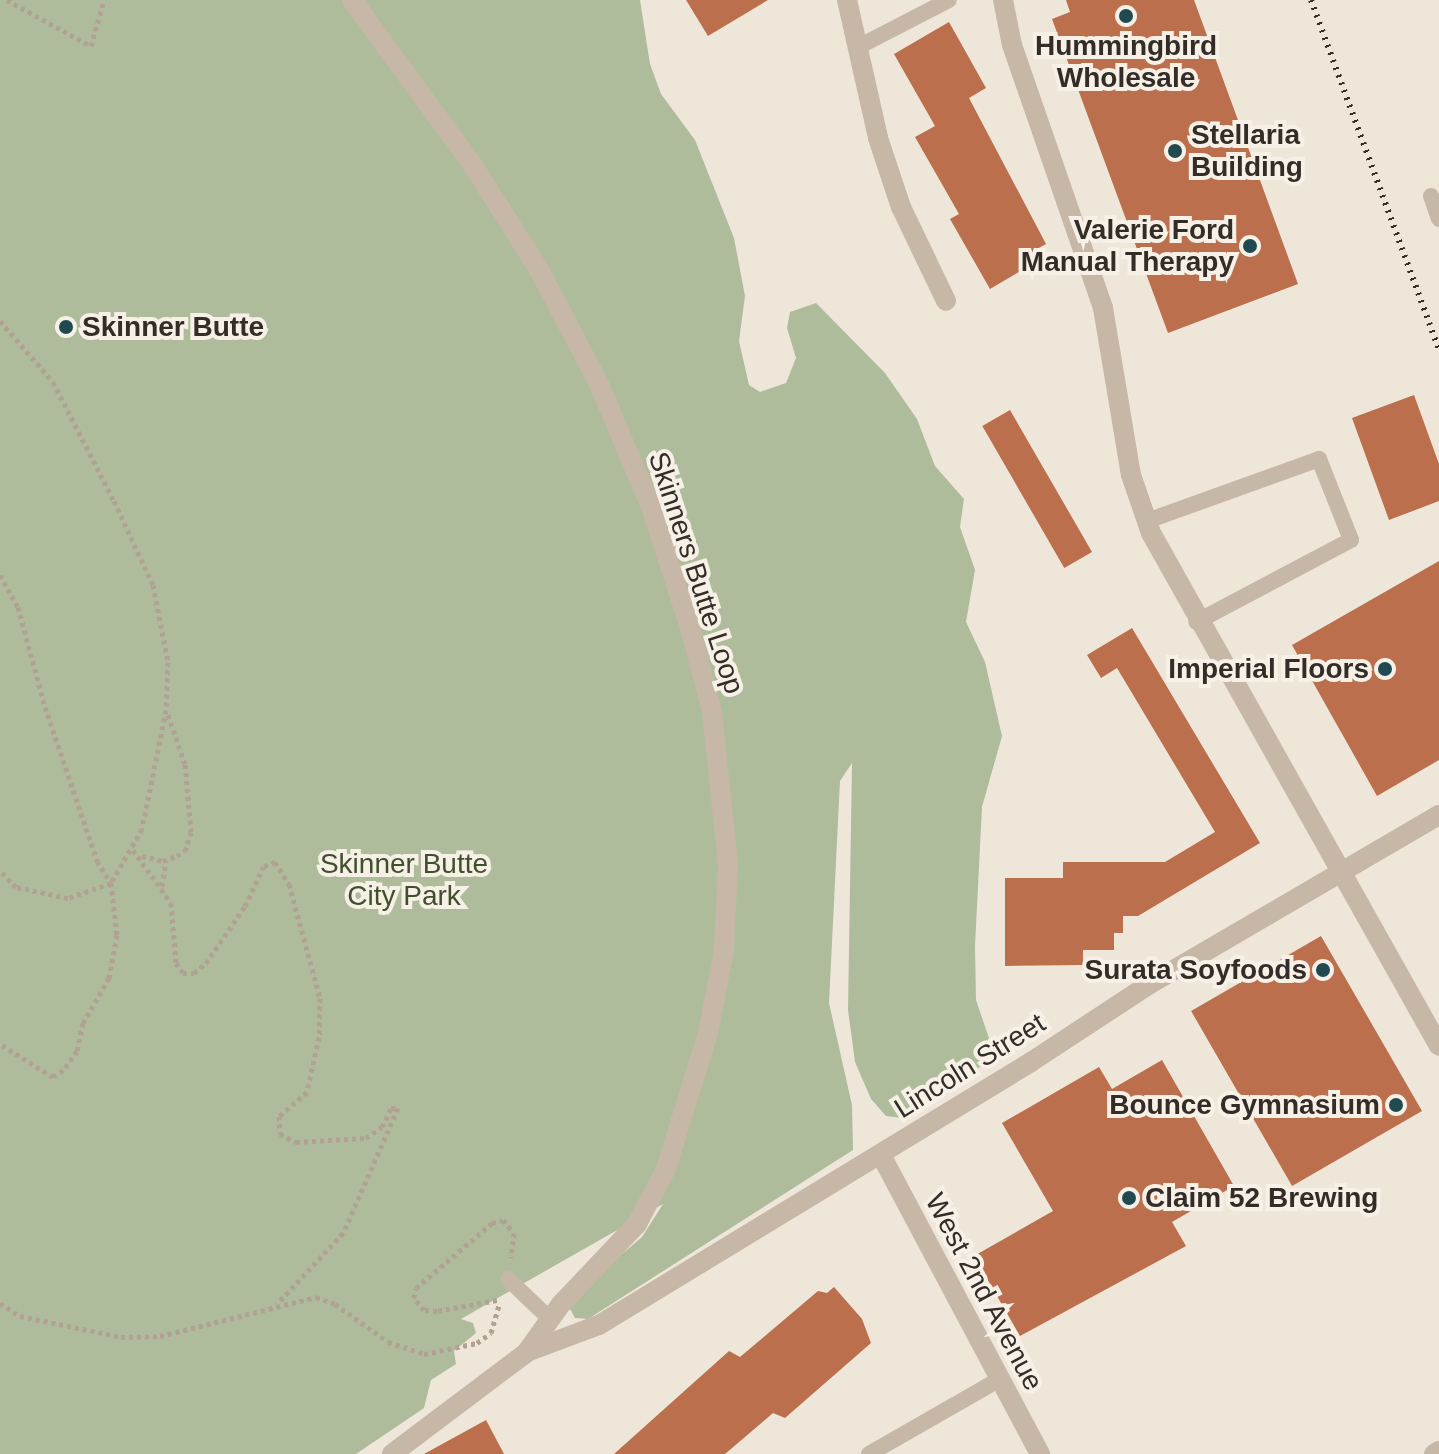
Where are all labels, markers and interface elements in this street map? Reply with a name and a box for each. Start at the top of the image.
marker: Hummingbird Wholesale [1117,7,1135,25]
place label: Hummingbird Wholesale [1035,29,1217,95]
place label: Stellaria Building [1191,118,1303,184]
marker: Stellaria Building [1166,142,1184,160]
place label: Valerie Ford Manual Therapy [1021,213,1234,279]
marker: Valerie Ford Manual Therapy [1241,237,1259,255]
place label: Skinner Butte [82,310,264,344]
marker: Skinner Butte [57,318,75,336]
street label: Skinners Butte Loop [641,448,751,698]
place label: Imperial Floors [1168,652,1369,686]
marker: Imperial Floors [1376,660,1394,678]
park label: Skinner Butte City Park [320,847,488,913]
place label: Surata Soyfoods [1085,953,1307,987]
marker: Surata Soyfoods [1314,961,1332,979]
street label: Lincoln Street [888,1006,1052,1126]
place label: Bounce Gymnasium [1109,1088,1380,1122]
marker: Bounce Gymnasium [1387,1096,1405,1114]
place label: Claim 52 Brewing [1145,1181,1378,1215]
street label: West 2nd Avenue [918,1187,1050,1397]
marker: Claim 52 Brewing [1120,1189,1138,1207]

